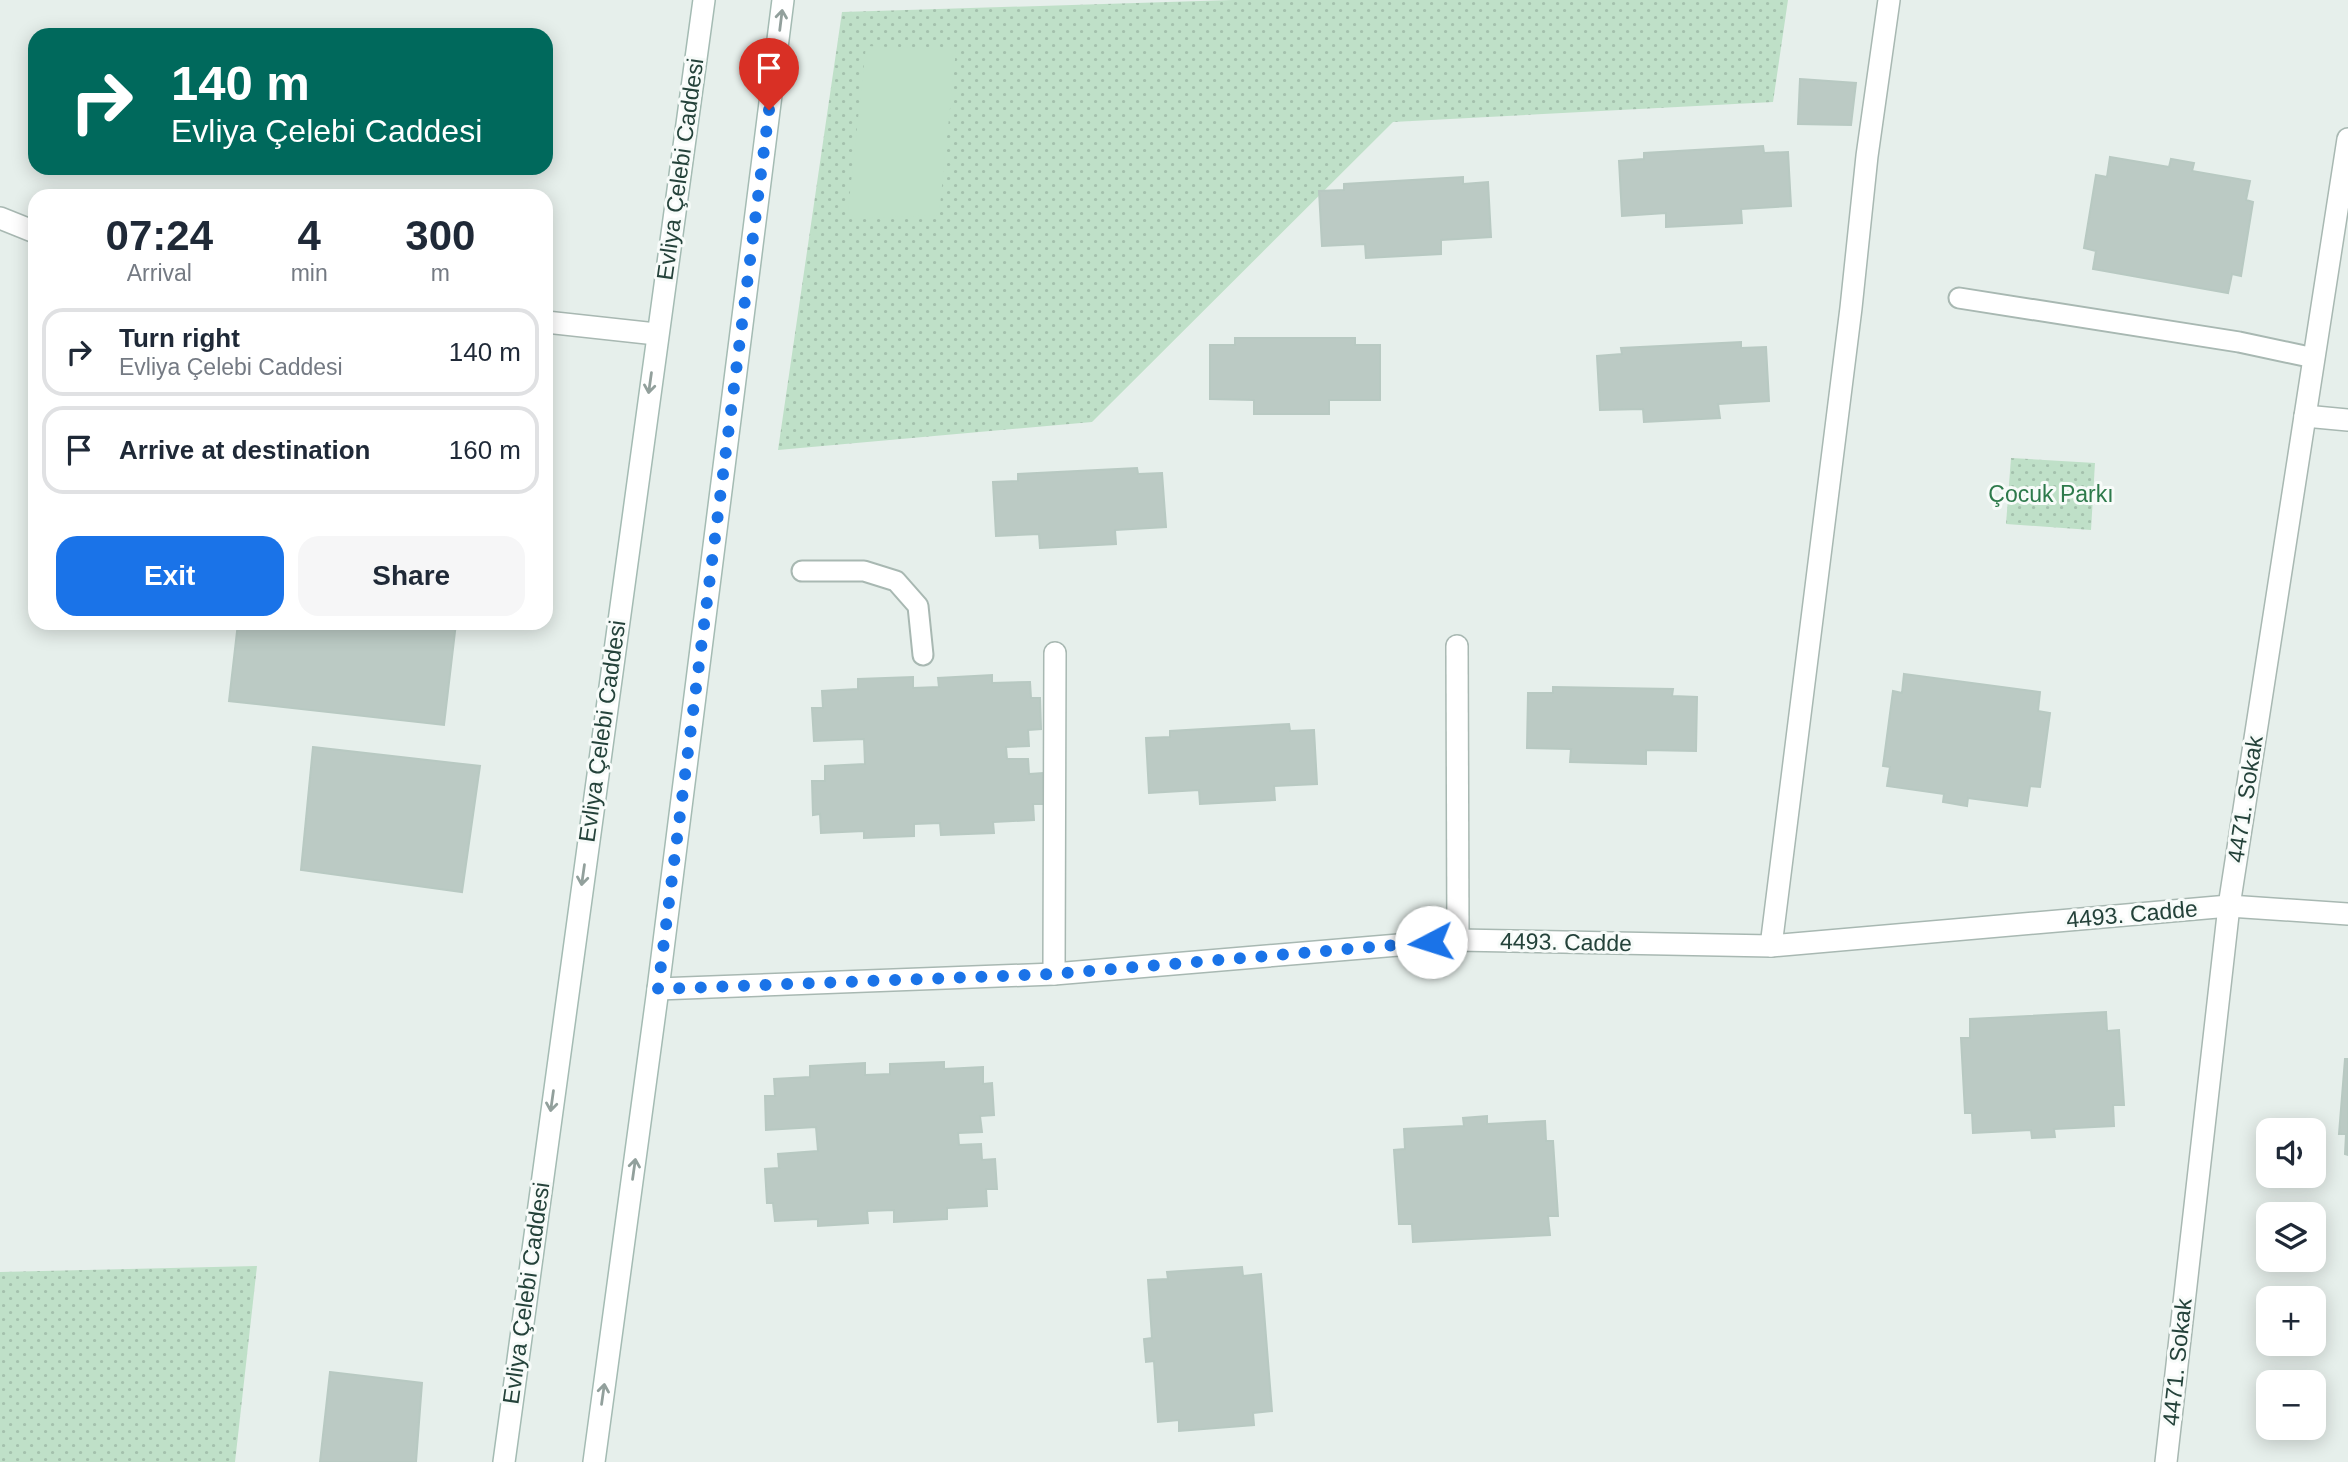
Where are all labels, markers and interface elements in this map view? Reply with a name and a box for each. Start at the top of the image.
one-way arrow [774,9,787,32]
pin [739,38,799,110]
icon: arrive [750,49,788,87]
icon: right [56,56,147,147]
text: 140 m [171,56,310,110]
street label: Evliya Çelebi Caddesi [652,56,708,282]
text: Evliya Çelebi Caddesi [171,113,482,149]
text: 07:24 [106,212,213,259]
text: 4 [297,212,321,259]
text: 300 [405,212,475,259]
text: Arrival [127,260,192,286]
text: min [291,260,328,286]
text: m [431,260,450,286]
text: Turn right [119,323,240,353]
icon: right [60,333,98,371]
text: 140 m [449,337,521,367]
text: Evliya Çelebi Caddesi [119,354,343,380]
one-way arrow [643,371,656,394]
icon: arrive [60,431,98,469]
text: Arrive at destination [119,435,370,465]
text: 160 m [449,435,521,465]
park label: Çocuk Parkı [1988,481,2114,507]
button: Exit [56,536,284,616]
button: Share [298,536,525,616]
street label: Evliya Çelebi Caddesi [574,618,630,844]
street label: 4471. Sokak [2222,733,2268,864]
one-way arrow [576,864,589,886]
street label: 4493. Cadde [2065,895,2199,933]
position arrow [1394,905,1468,979]
street label: 4493. Cadde [1500,928,1632,956]
one-way arrow [545,1089,558,1112]
map controls [2256,1118,2326,1440]
button: sound [2256,1118,2326,1188]
one-way arrow [627,1158,640,1181]
street label: Evliya Çelebi Caddesi [498,1180,554,1406]
button: layers [2256,1202,2326,1272]
button: + [2256,1286,2326,1356]
street label: 4471. Sokak [2157,1297,2197,1427]
button: − [2256,1370,2326,1440]
one-way arrow [597,1384,610,1406]

